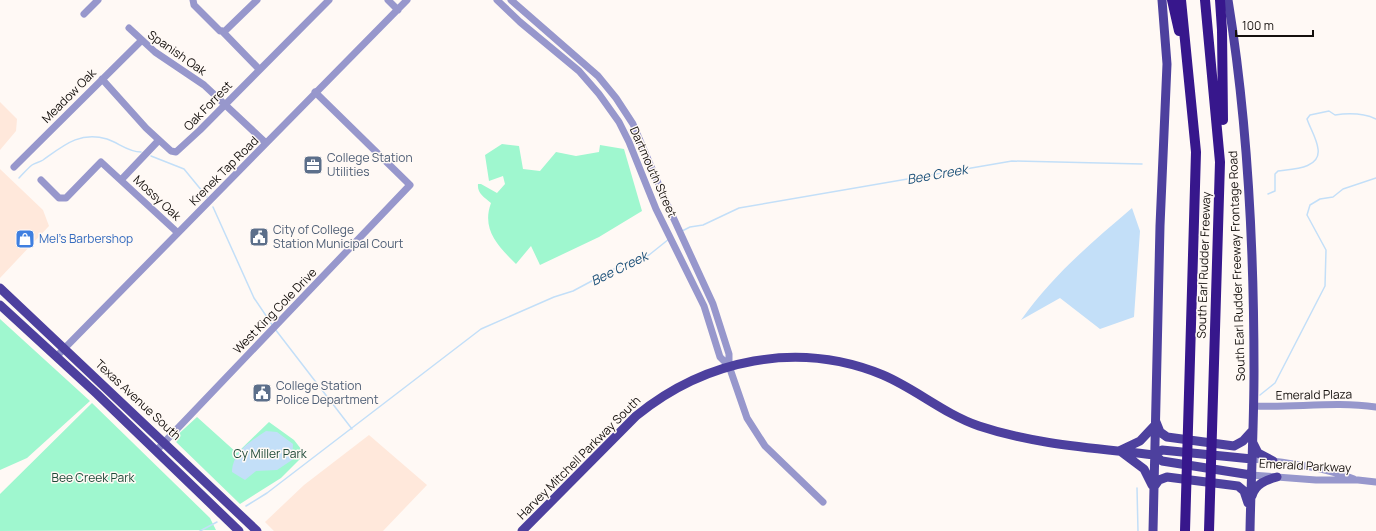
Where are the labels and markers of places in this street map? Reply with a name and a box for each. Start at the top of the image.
place label: College Station Utilities [327,149,413,180]
office icon: College Station Utilities [302,154,324,176]
place label: City of College Station Municipal Court [273,221,404,252]
public building icon: City of College Station Municipal Court [248,226,270,248]
shop icon: Mel's Barbershop [14,228,36,250]
place label: Mel's Barbershop [39,230,133,247]
place label: College Station Police Department [276,377,379,408]
public building icon: College Station Police Department [251,382,273,404]

